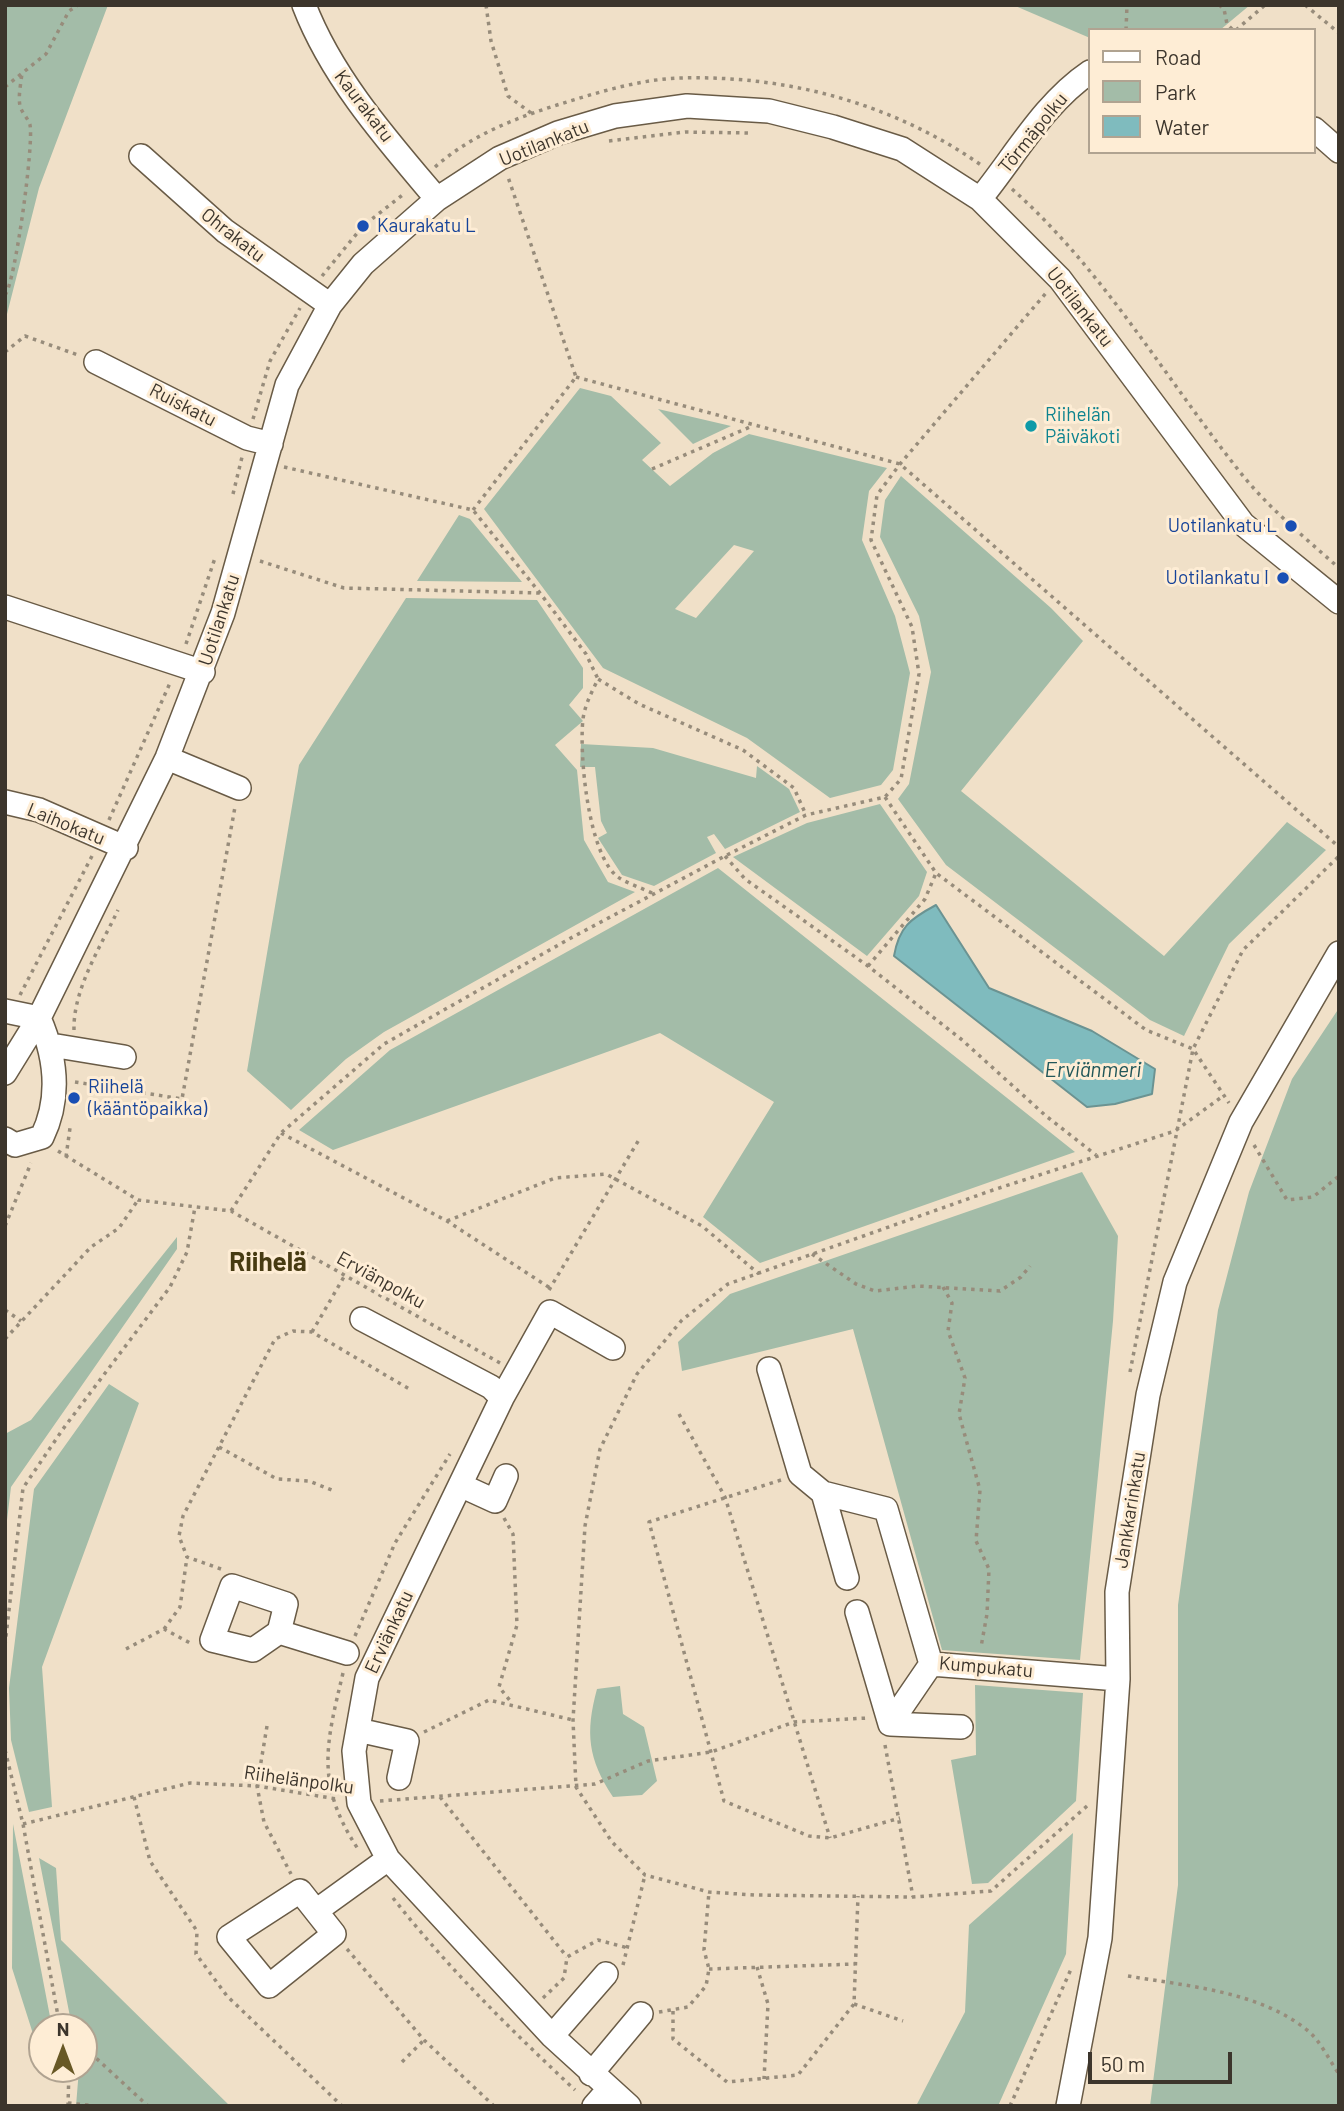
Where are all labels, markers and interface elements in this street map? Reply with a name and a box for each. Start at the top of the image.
legend [1088,28,1316,154]
text: Road [1155,44,1201,69]
street label: Kaurakatu [330,66,398,146]
text: Park [1155,79,1196,104]
street label: Törmäpolku [994,88,1072,178]
text: Water [1155,114,1209,139]
street label: Uotilankatu [496,115,592,171]
street label: Ohrakatu [197,203,269,267]
place label: Kaurakatu L [377,215,476,237]
marker: Kaurakatu L [355,218,371,234]
street label: Uotilankatu [1042,263,1118,351]
street label: Ruiskatu [146,379,220,431]
place label: Riihelän Päiväkoti [1045,404,1120,448]
marker: Riihelän Päiväkoti [1023,418,1039,434]
place label: Uotilankatu L [1168,515,1277,537]
marker: Uotilankatu L [1283,518,1299,534]
place label: Uotilankatu I [1166,567,1269,589]
marker: Uotilankatu I [1275,570,1291,586]
street label: Uotilankatu [194,571,244,669]
street label: Laihokatu [24,798,108,850]
water label: Erviänmeri [1045,1057,1141,1083]
place label: Riihelä (kääntöpaikka) [88,1076,207,1120]
marker: Riihelä (kääntöpaikka) [66,1090,82,1106]
district label: Riihelä [229,1246,307,1278]
street label: Erviänpolku [333,1246,429,1314]
street label: Jankkarinkatu [1110,1450,1150,1570]
street label: Erviänkatu [360,1587,418,1677]
street label: Kumpukatu [938,1652,1034,1682]
street label: Riihelänpolku [243,1761,355,1799]
north arrow [28,2013,98,2083]
text: N [57,2017,69,2040]
scale bar [1092,2038,1236,2082]
text: 50 m [1101,2051,1145,2076]

